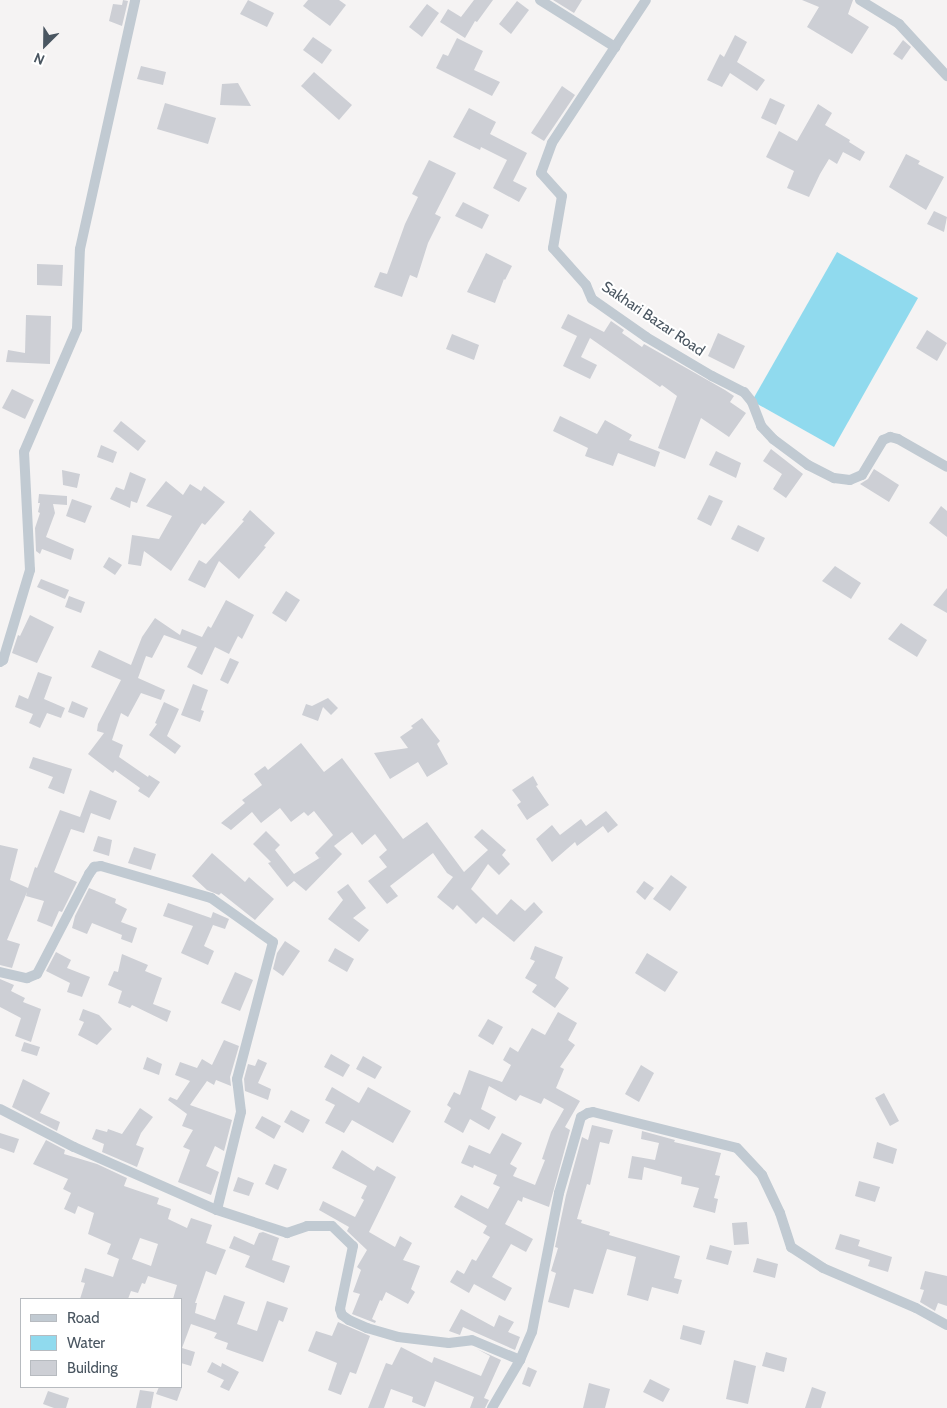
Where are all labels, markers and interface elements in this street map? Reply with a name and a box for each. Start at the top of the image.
north arrow [20,20,70,70]
text: N [31,49,47,69]
street label: Sakhari Bazar Road [598,278,708,360]
legend [20,1298,182,1388]
text: Road [67,1309,100,1327]
text: Water [67,1334,105,1352]
text: Building [67,1359,118,1377]

